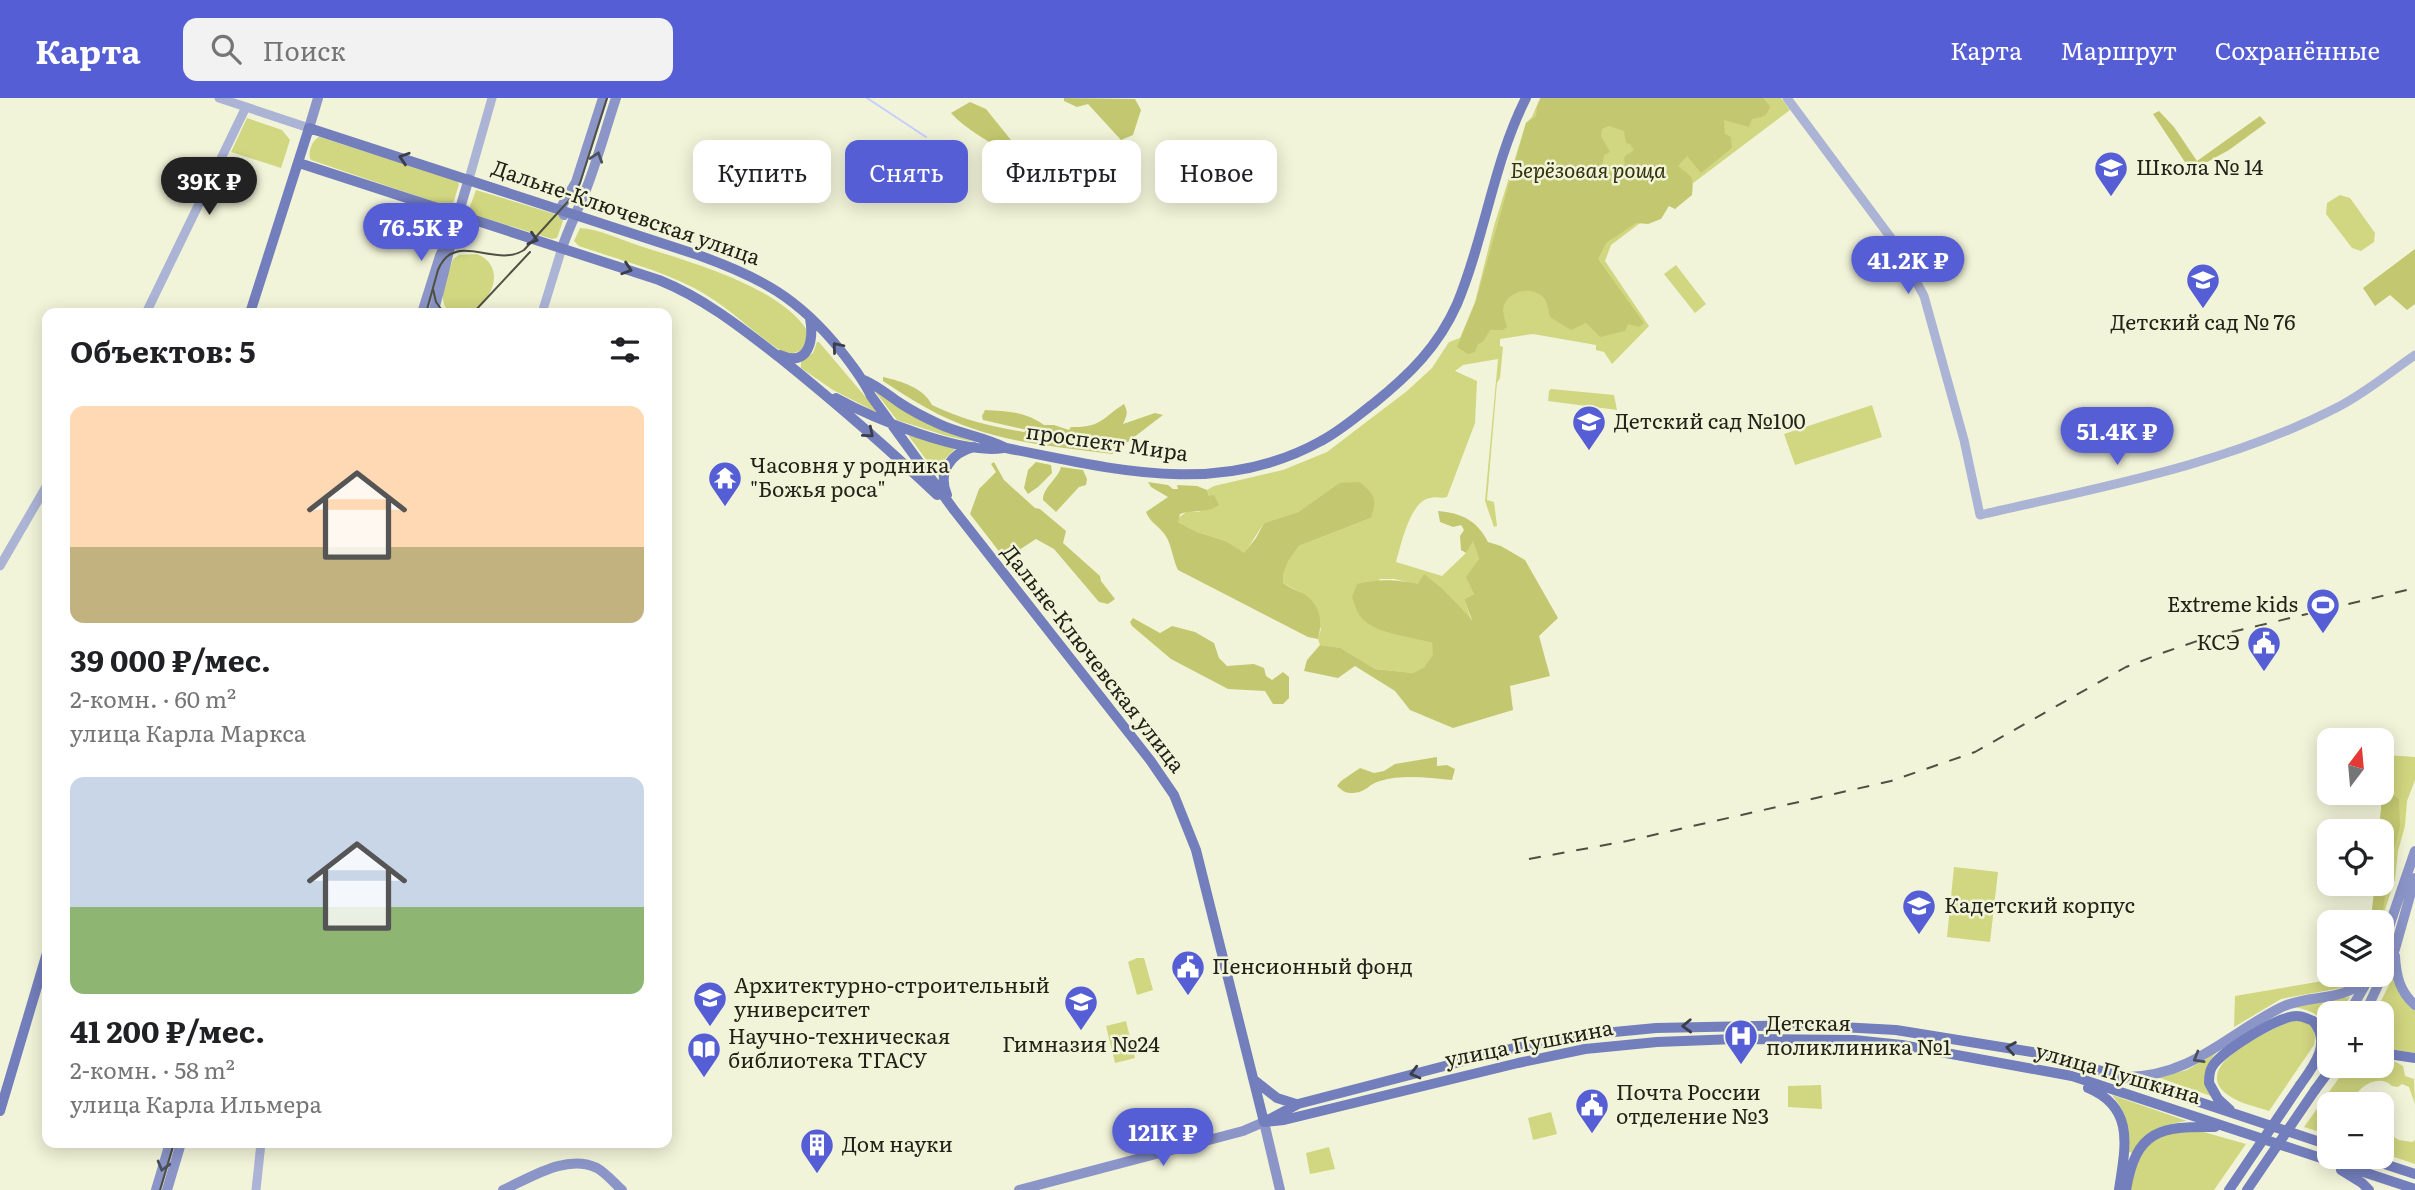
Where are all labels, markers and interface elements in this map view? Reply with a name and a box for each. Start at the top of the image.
search box [183,18,673,81]
text: Карта [35,25,141,74]
icon: search [207,30,245,68]
text: Поиск [263,30,346,69]
text: Карта [1950,32,2022,67]
text: Маршрут [2060,32,2177,67]
text: Сохранённые [2215,32,2380,67]
chip: Купить [693,140,831,203]
chip: Снять [845,140,968,203]
chip: Фильтры [982,140,1141,203]
chip: Новое [1155,140,1277,203]
school or university icon: Школа № 14 [2092,149,2130,198]
street label: Дальне-Ключевская улица [488,150,766,271]
place label: Школа № 14 [2136,150,2264,181]
one-way arrow [589,151,603,163]
one-way arrow [398,152,410,167]
park label: Берёзовая роща [1510,153,1666,184]
pin: 39K ₽ [160,158,258,217]
text: 39K ₽ [177,163,241,197]
pin: 76.5K ₽ [356,204,486,263]
text: 76.5K ₽ [379,209,463,243]
one-way arrow [527,231,539,246]
pin: 41.2K ₽ [1843,236,1973,296]
text: 41.2K ₽ [1867,242,1949,276]
one-way arrow [621,261,633,276]
school or university icon: Детский сад № 76 [2184,261,2222,310]
place label: Детский сад № 76 [2111,305,2295,336]
text: Объектов: 5 [70,328,256,372]
icon: filters [606,331,644,369]
one-way arrow [833,342,845,355]
school or university icon: Детский сад №100 [1570,403,1608,452]
place label: Детский сад №100 [1614,404,1806,435]
pin: 51.4K ₽ [2052,408,2182,467]
text: 51.4K ₽ [2077,413,2157,447]
street label: проспект Мира [1024,414,1191,467]
one-way arrow [861,425,874,437]
place label: Часовня у родника "Божья роса" [750,448,950,503]
icon: home [294,452,420,578]
temple icon: Часовня у родника "Божья роса" [706,459,744,508]
street label: Дальне-Ключевская улица [996,537,1194,779]
sports icon: Extreme kids [2304,586,2342,635]
place label: Extreme kids [2167,587,2298,618]
public building icon: КСЭ [2245,624,2283,673]
place label: КСЭ [2197,625,2240,656]
text: 39 000 ₽/мес. [70,637,271,681]
text: 2-комн. · 60 m² [70,681,236,715]
text: улица Карла Маркса [70,715,306,749]
north arrow [2317,728,2394,805]
map controls [2317,728,2394,1169]
button: locate [2317,819,2394,896]
icon: home [294,823,420,949]
school or university icon: Кадетский корпус [1900,887,1938,936]
place label: Кадетский корпус [1944,888,2135,919]
button: layers [2317,910,2394,987]
public building icon: Пенсионный фонд [1169,948,1207,997]
place label: Пенсионный фонд [1212,949,1413,980]
place label: Архитектурно-строительный университет [734,968,1050,1023]
school or university icon: Архитектурно-строительный университет [691,979,729,1028]
school or university icon: Гимназия №24 [1062,983,1100,1032]
button: + [2317,1001,2394,1078]
place label: Детская поликлиника №1 [1766,1006,1952,1061]
text: 41 200 ₽/мес. [70,1008,265,1052]
street label: улица Пушкина [1442,1010,1616,1073]
hospital icon: Детская поликлиника №1 [1722,1017,1760,1066]
place label: Научно-техническая библиотека ТГАСУ [728,1019,950,1074]
one-way arrow [1681,1019,1692,1034]
place label: Гимназия №24 [1002,1027,1160,1058]
library icon: Научно-техническая библиотека ТГАСУ [685,1030,723,1079]
street label: улица Пушкина [2032,1033,2206,1110]
one-way arrow [2005,1041,2017,1056]
one-way arrow [2192,1050,2205,1063]
text: 2-комн. · 58 m² [70,1052,235,1086]
one-way arrow [1409,1065,1421,1080]
place label: Почта России отделение №3 [1616,1075,1769,1130]
text: улица Карла Ильмера [70,1086,322,1120]
public building icon: Почта России отделение №3 [1573,1086,1611,1135]
button: − [2317,1092,2394,1169]
pin: 121K ₽ [1106,1108,1220,1168]
text: 121K ₽ [1128,1114,1198,1148]
building icon: Дом науки [798,1126,836,1175]
place label: Дом науки [842,1127,953,1158]
one-way arrow [156,1160,171,1172]

